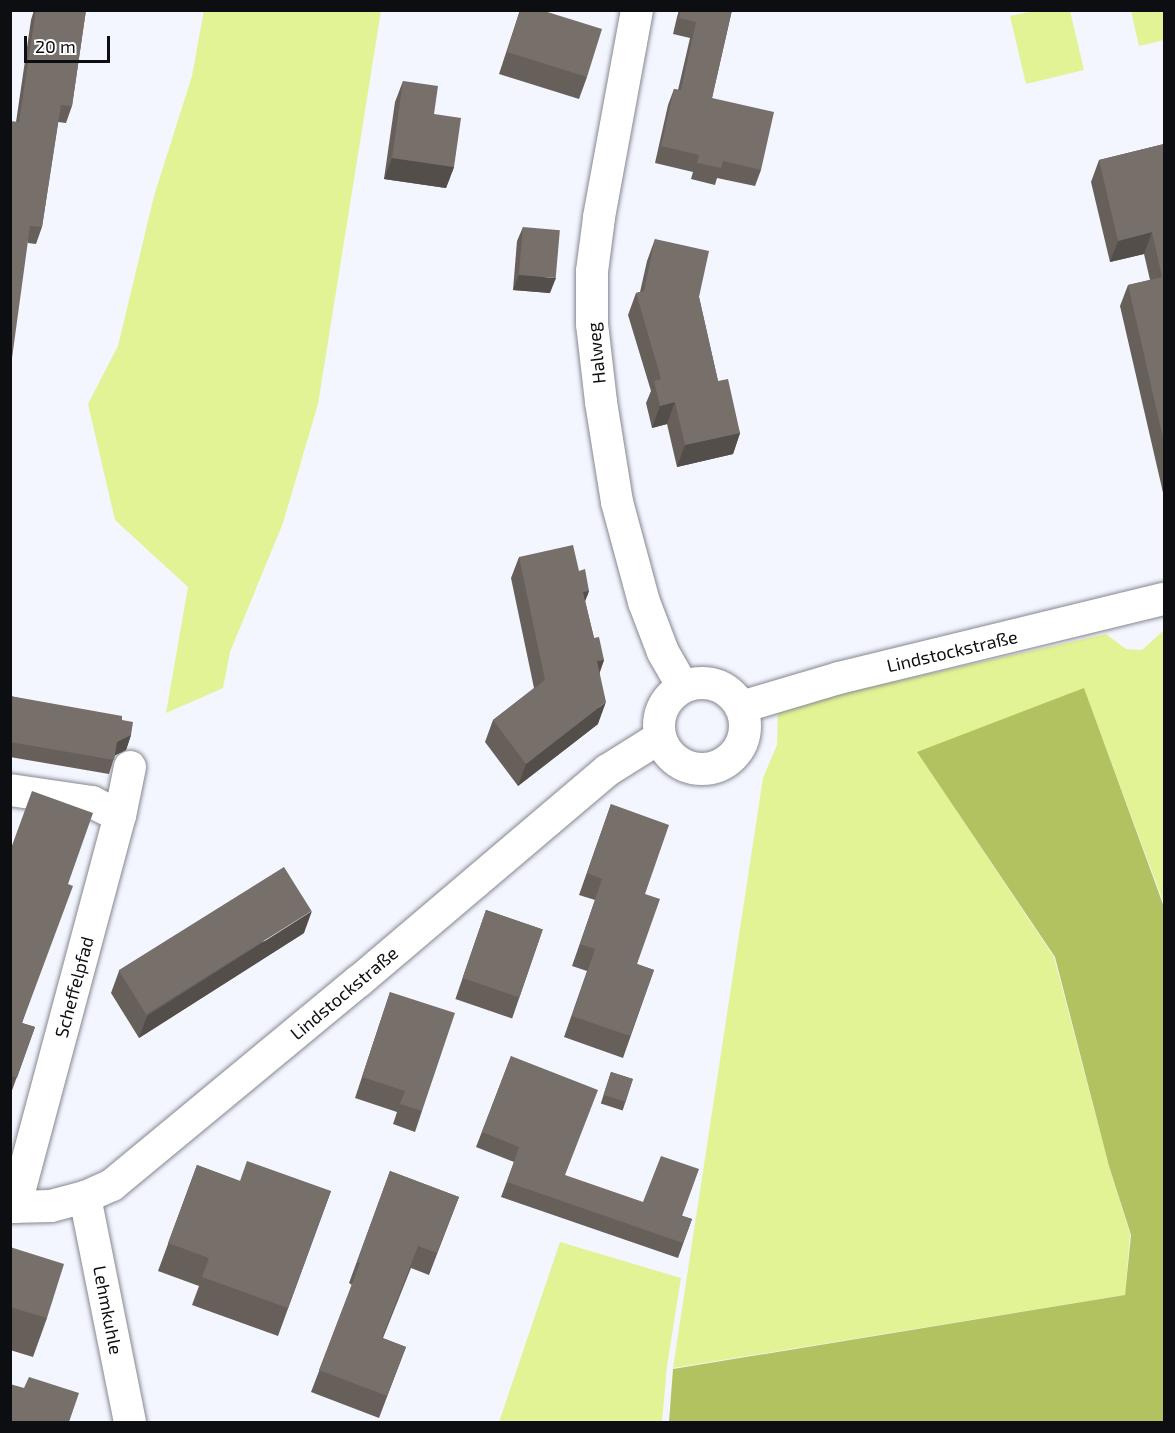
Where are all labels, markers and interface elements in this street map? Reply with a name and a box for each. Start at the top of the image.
scale bar [27,24,112,62]
text: 20 m [35,35,76,57]
street label: Halweg [582,321,610,385]
street label: Lindstockstraße [884,625,1020,677]
street label: Scheffelpfad [50,934,98,1040]
street label: Lindstockstraße [286,942,402,1044]
street label: Lehmkuhle [89,1264,127,1356]

